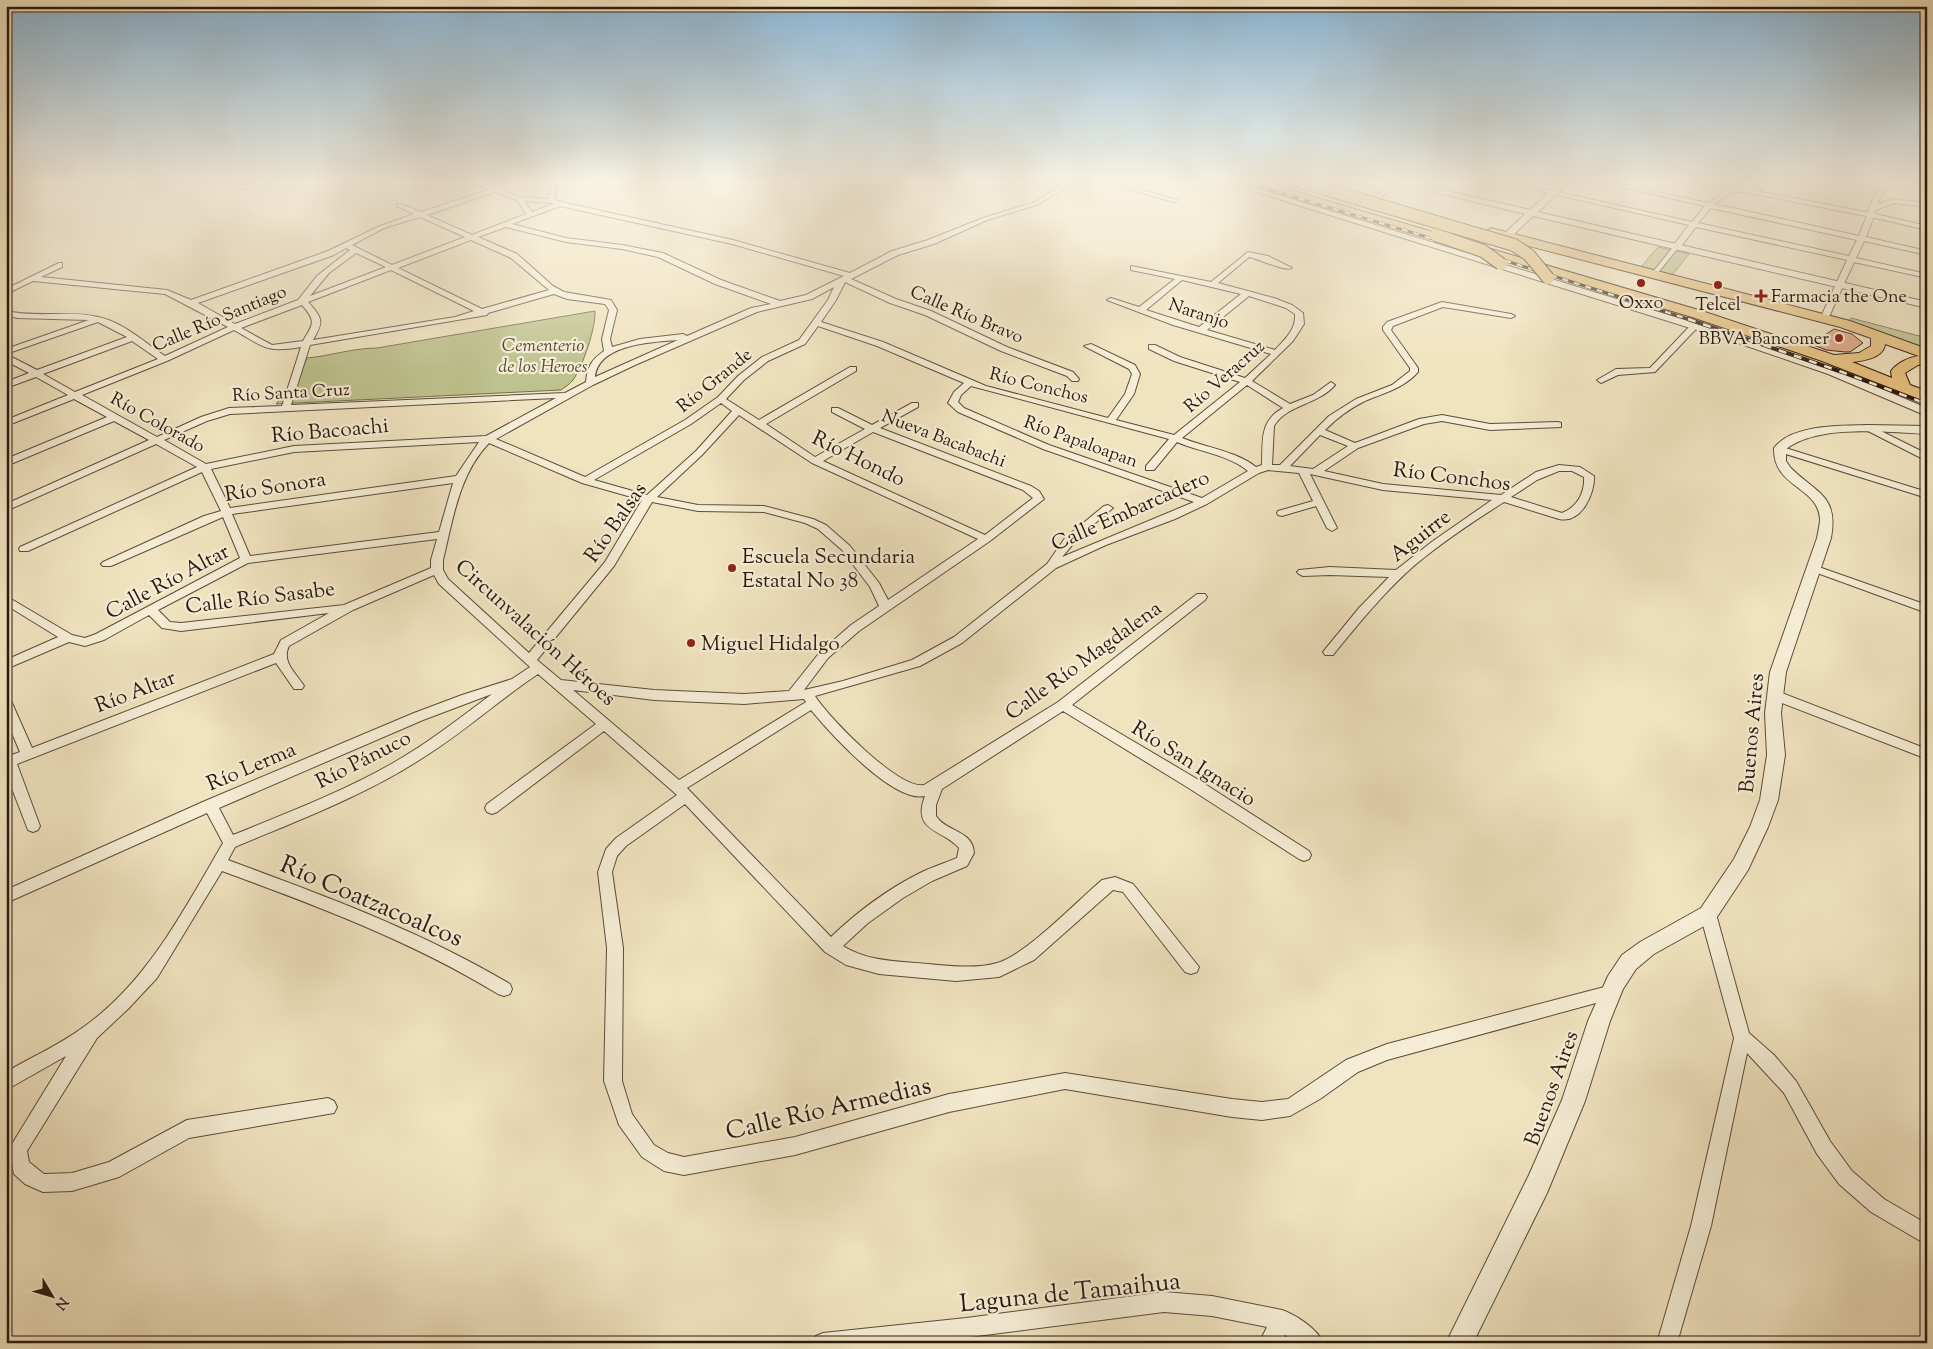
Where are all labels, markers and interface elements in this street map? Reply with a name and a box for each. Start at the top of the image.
marker: Oxxo [1635,277,1647,289]
marker: Telcel [1712,279,1724,291]
street label: Calle Río Santiago [149,280,291,360]
street label: Calle Río Bravo [905,280,1027,352]
place label: Farmacia the One [1771,285,1907,311]
marker: Farmacia the One [1755,290,1767,302]
place label: Oxxo [1619,291,1663,317]
street label: Naranjo [1165,293,1232,337]
place label: Telcel [1695,293,1741,319]
place label: BBVA Bancomer [1699,327,1829,353]
marker: BBVA Bancomer [1833,332,1845,344]
park label: Cementerio de los Heroes [498,334,588,381]
street label: Río Veracruz [1179,335,1272,420]
street label: Río Grande [672,343,759,420]
street label: Río Conchos [986,362,1091,412]
street label: Río Santa Cruz [232,378,351,410]
street label: Río Colorado [105,387,209,461]
street label: Nueva Bacabachi [877,404,1009,476]
street label: Río Papaloapan [1020,410,1141,476]
street label: Río Bacoachi [270,412,390,452]
street label: Río Hondo [806,424,910,495]
street label: Río Conchos [1391,456,1512,500]
street label: Calle Embarcadero [1047,463,1215,560]
street label: Río Sonora [223,465,328,511]
street label: Río Balsas [578,477,655,569]
street label: Aguirre [1384,503,1458,570]
street label: Calle Río Altar [101,538,235,628]
place label: Escuela Secundaria Estatal No 38 [742,543,915,597]
street label: Circunvalación Héroes [448,553,622,714]
marker: Escuela Secundaria Estatal No 38 [726,562,738,574]
street label: Calle Río Sasabe [184,575,337,623]
street label: Calle Río Magdalena [1000,594,1169,729]
place label: Miguel Hidalgo [701,630,840,660]
marker: Miguel Hidalgo [685,637,697,649]
street label: Río Altar [91,664,180,722]
street label: Buenos Aires [1733,672,1773,794]
street label: Río San Ignacio [1125,714,1261,815]
street label: Río Pánuco [311,724,417,798]
street label: Río Lerma [203,735,301,800]
street label: Río Coatzacoalcos [274,848,468,958]
street label: Buenos Aires [1518,1027,1588,1150]
street label: Calle Río Armedias [722,1069,935,1151]
street label: Laguna de Tamaihua [958,1264,1183,1323]
north arrow [28,1272,78,1322]
text: N [49,1292,72,1313]

